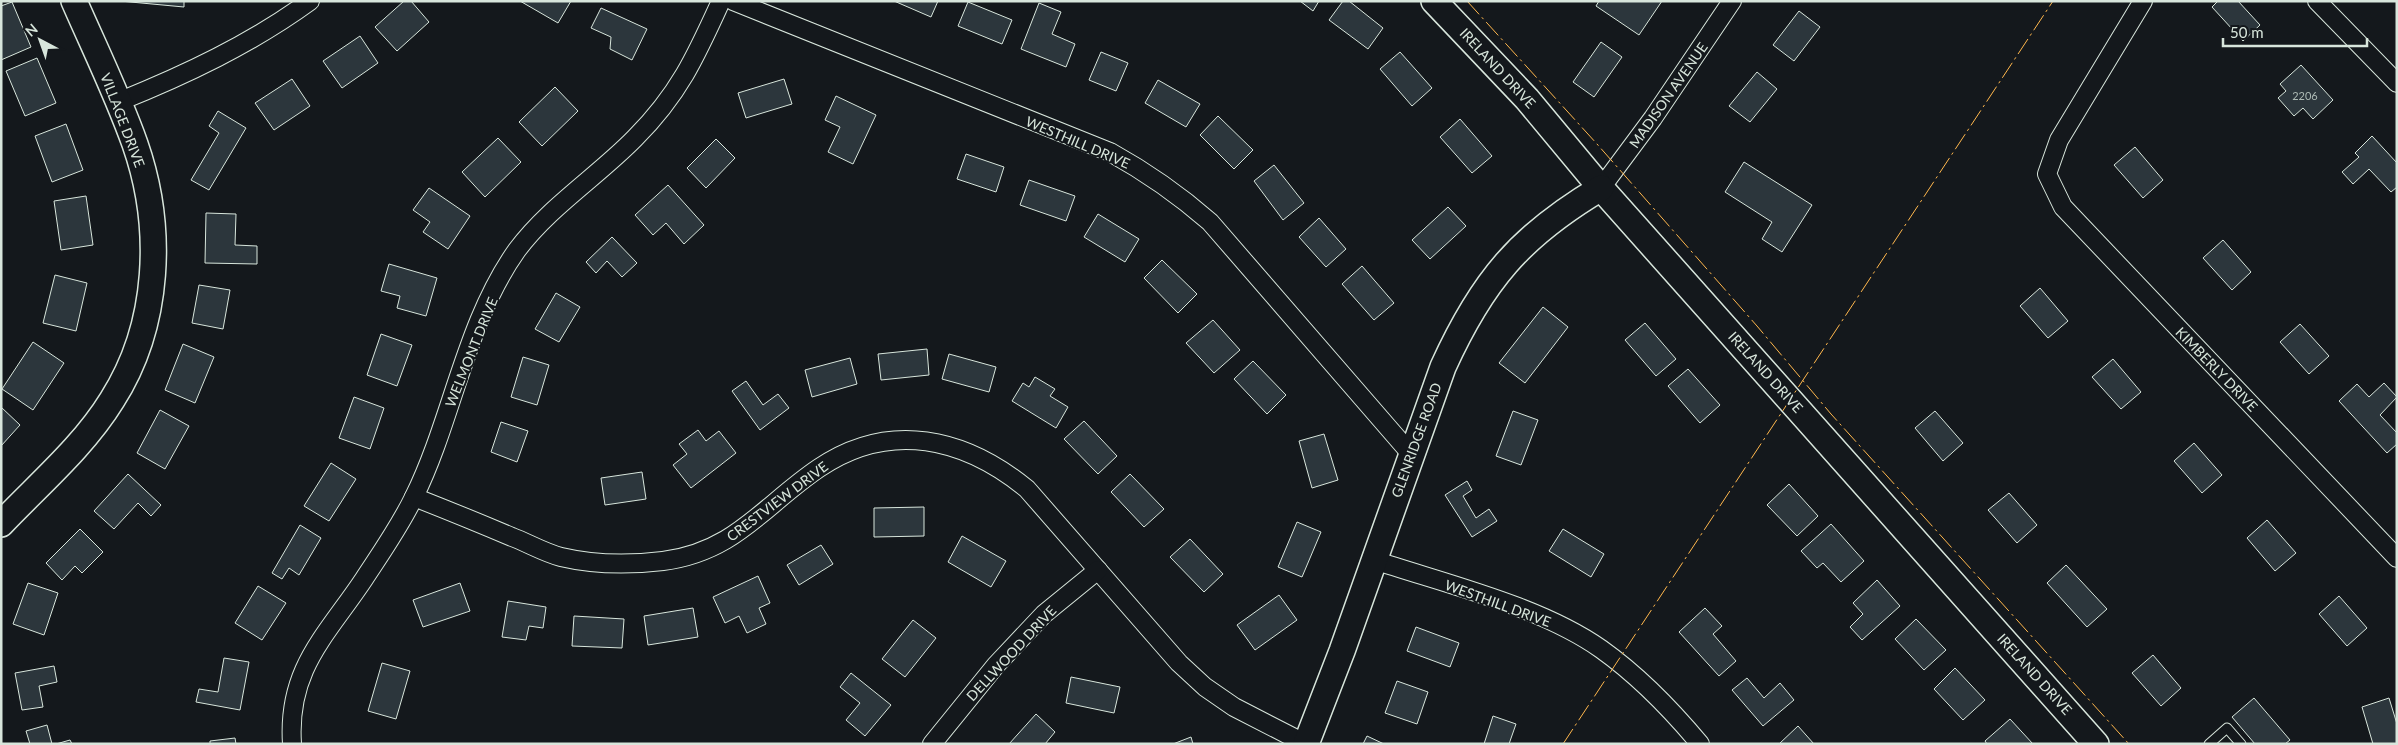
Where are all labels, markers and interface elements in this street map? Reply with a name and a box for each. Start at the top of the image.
north arrow [15,15,65,65]
scale bar [2223,15,2367,47]
text: N [21,20,41,40]
text: 50 m [2230,23,2264,41]
street label: IRELAND DRIVE [1457,24,1539,112]
street label: MADISON AVENUE [1625,39,1711,151]
street label: VILLAGE DRIVE [97,70,149,170]
house number: 2206 [2292,89,2318,102]
street label: WESTHILL DRIVE [1023,112,1133,172]
street label: WELMONT DRIVE [441,295,501,409]
street label: KIMBERLY DRIVE [2172,323,2262,415]
street label: IRELAND DRIVE [1725,328,1807,416]
street label: GLENRIDGE ROAD [1387,380,1445,500]
street label: CRESTVIEW DRIVE [723,457,831,545]
street label: WESTHILL DRIVE [1443,576,1553,630]
street label: DELLWOOD DRIVE [962,602,1060,704]
street label: IRELAND DRIVE [1994,630,2076,718]

